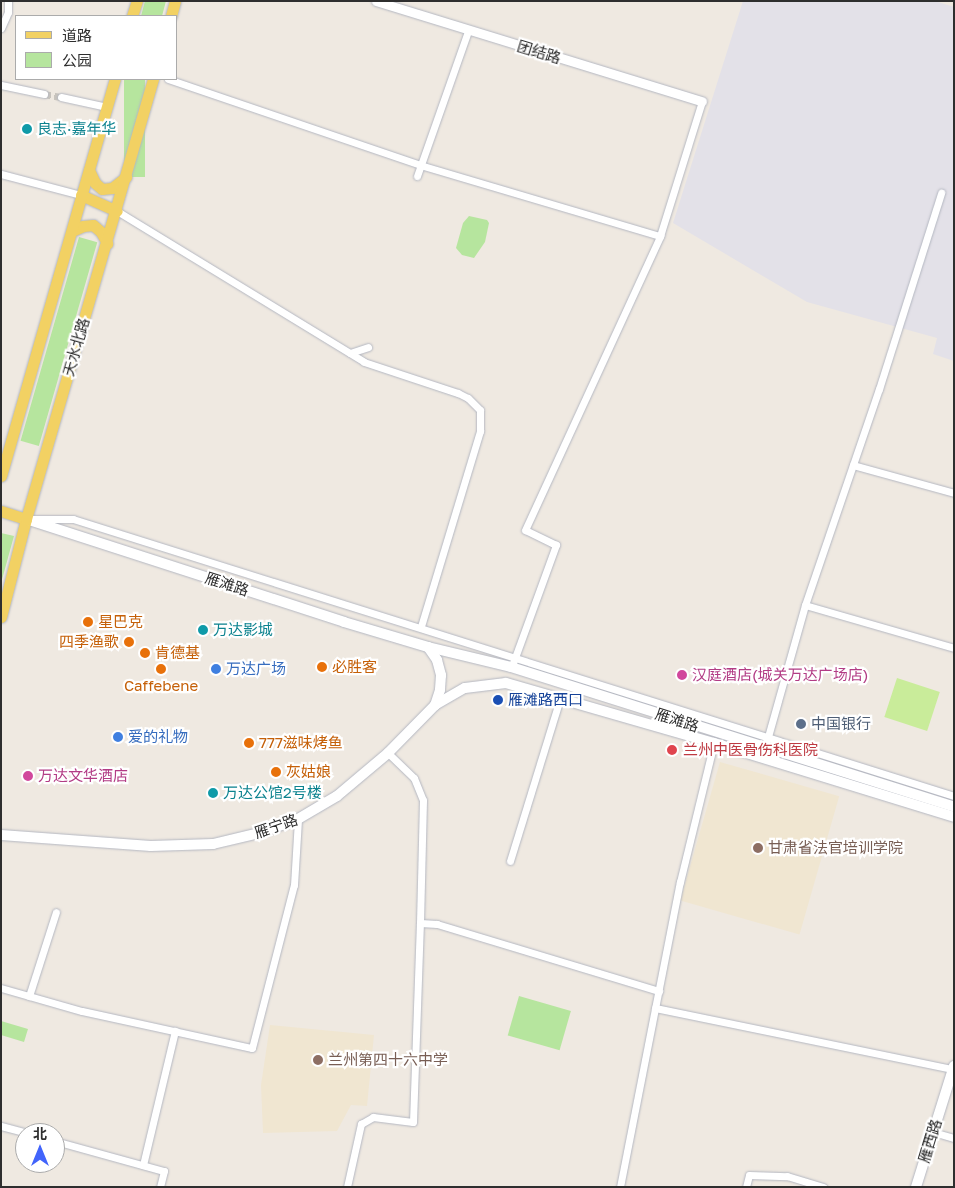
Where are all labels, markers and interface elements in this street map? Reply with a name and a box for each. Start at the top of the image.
legend [15,15,178,80]
text: 道路 [62,26,92,44]
street label: 团结路 [515,37,563,67]
text: 公园 [62,51,92,69]
place label: 良志·嘉年华 [37,120,116,138]
marker: 良志·嘉年华 [21,123,33,135]
street label: 天水北路 [59,316,93,378]
street label: 雁滩路 [203,568,251,600]
place label: 星巴克 [98,613,143,631]
marker: 星巴克 [82,616,94,628]
place label: 万达影城 [213,621,273,639]
marker: 万达影城 [197,624,209,636]
place label: 四季渔歌 [59,633,119,651]
marker: 四季渔歌 [123,636,135,648]
place label: 肯德基 [155,644,200,662]
marker: 肯德基 [139,647,151,659]
place label: 必胜客 [332,658,377,676]
place label: 万达广场 [226,660,286,678]
marker: 必胜客 [316,661,328,673]
marker: Caffebene [155,663,167,675]
marker: 万达广场 [210,663,222,675]
place label: 汉庭酒店(城关万达广场店) [692,666,868,684]
marker: 汉庭酒店(城关万达广场店) [676,669,688,681]
place label: Caffebene [124,677,198,695]
place label: 雁滩路西口 [508,691,583,709]
marker: 雁滩路西口 [492,694,504,706]
street label: 雁滩路 [653,704,701,736]
place label: 中国银行 [811,715,871,733]
marker: 中国银行 [795,718,807,730]
place label: 爱的礼物 [128,728,188,746]
marker: 爱的礼物 [112,731,124,743]
place label: 777滋味烤鱼 [259,734,343,752]
marker: 777滋味烤鱼 [243,737,255,749]
place label: 兰州中医骨伤科医院 [683,741,818,759]
marker: 兰州中医骨伤科医院 [665,743,679,757]
place label: 灰姑娘 [286,763,331,781]
marker: 灰姑娘 [270,766,282,778]
place label: 万达文华酒店 [38,767,128,785]
marker: 万达文华酒店 [22,770,34,782]
place label: 万达公馆2号楼 [223,784,322,802]
marker: 万达公馆2号楼 [207,787,219,799]
street label: 雁宁路 [252,810,300,842]
place label: 甘肃省法官培训学院 [768,839,903,857]
marker: 甘肃省法官培训学院 [752,842,764,854]
place label: 兰州第四十六中学 [328,1051,448,1069]
marker: 兰州第四十六中学 [312,1054,324,1066]
street label: 雁西路 [915,1117,945,1165]
north arrow [15,1123,65,1173]
text: 北 [33,1125,47,1142]

